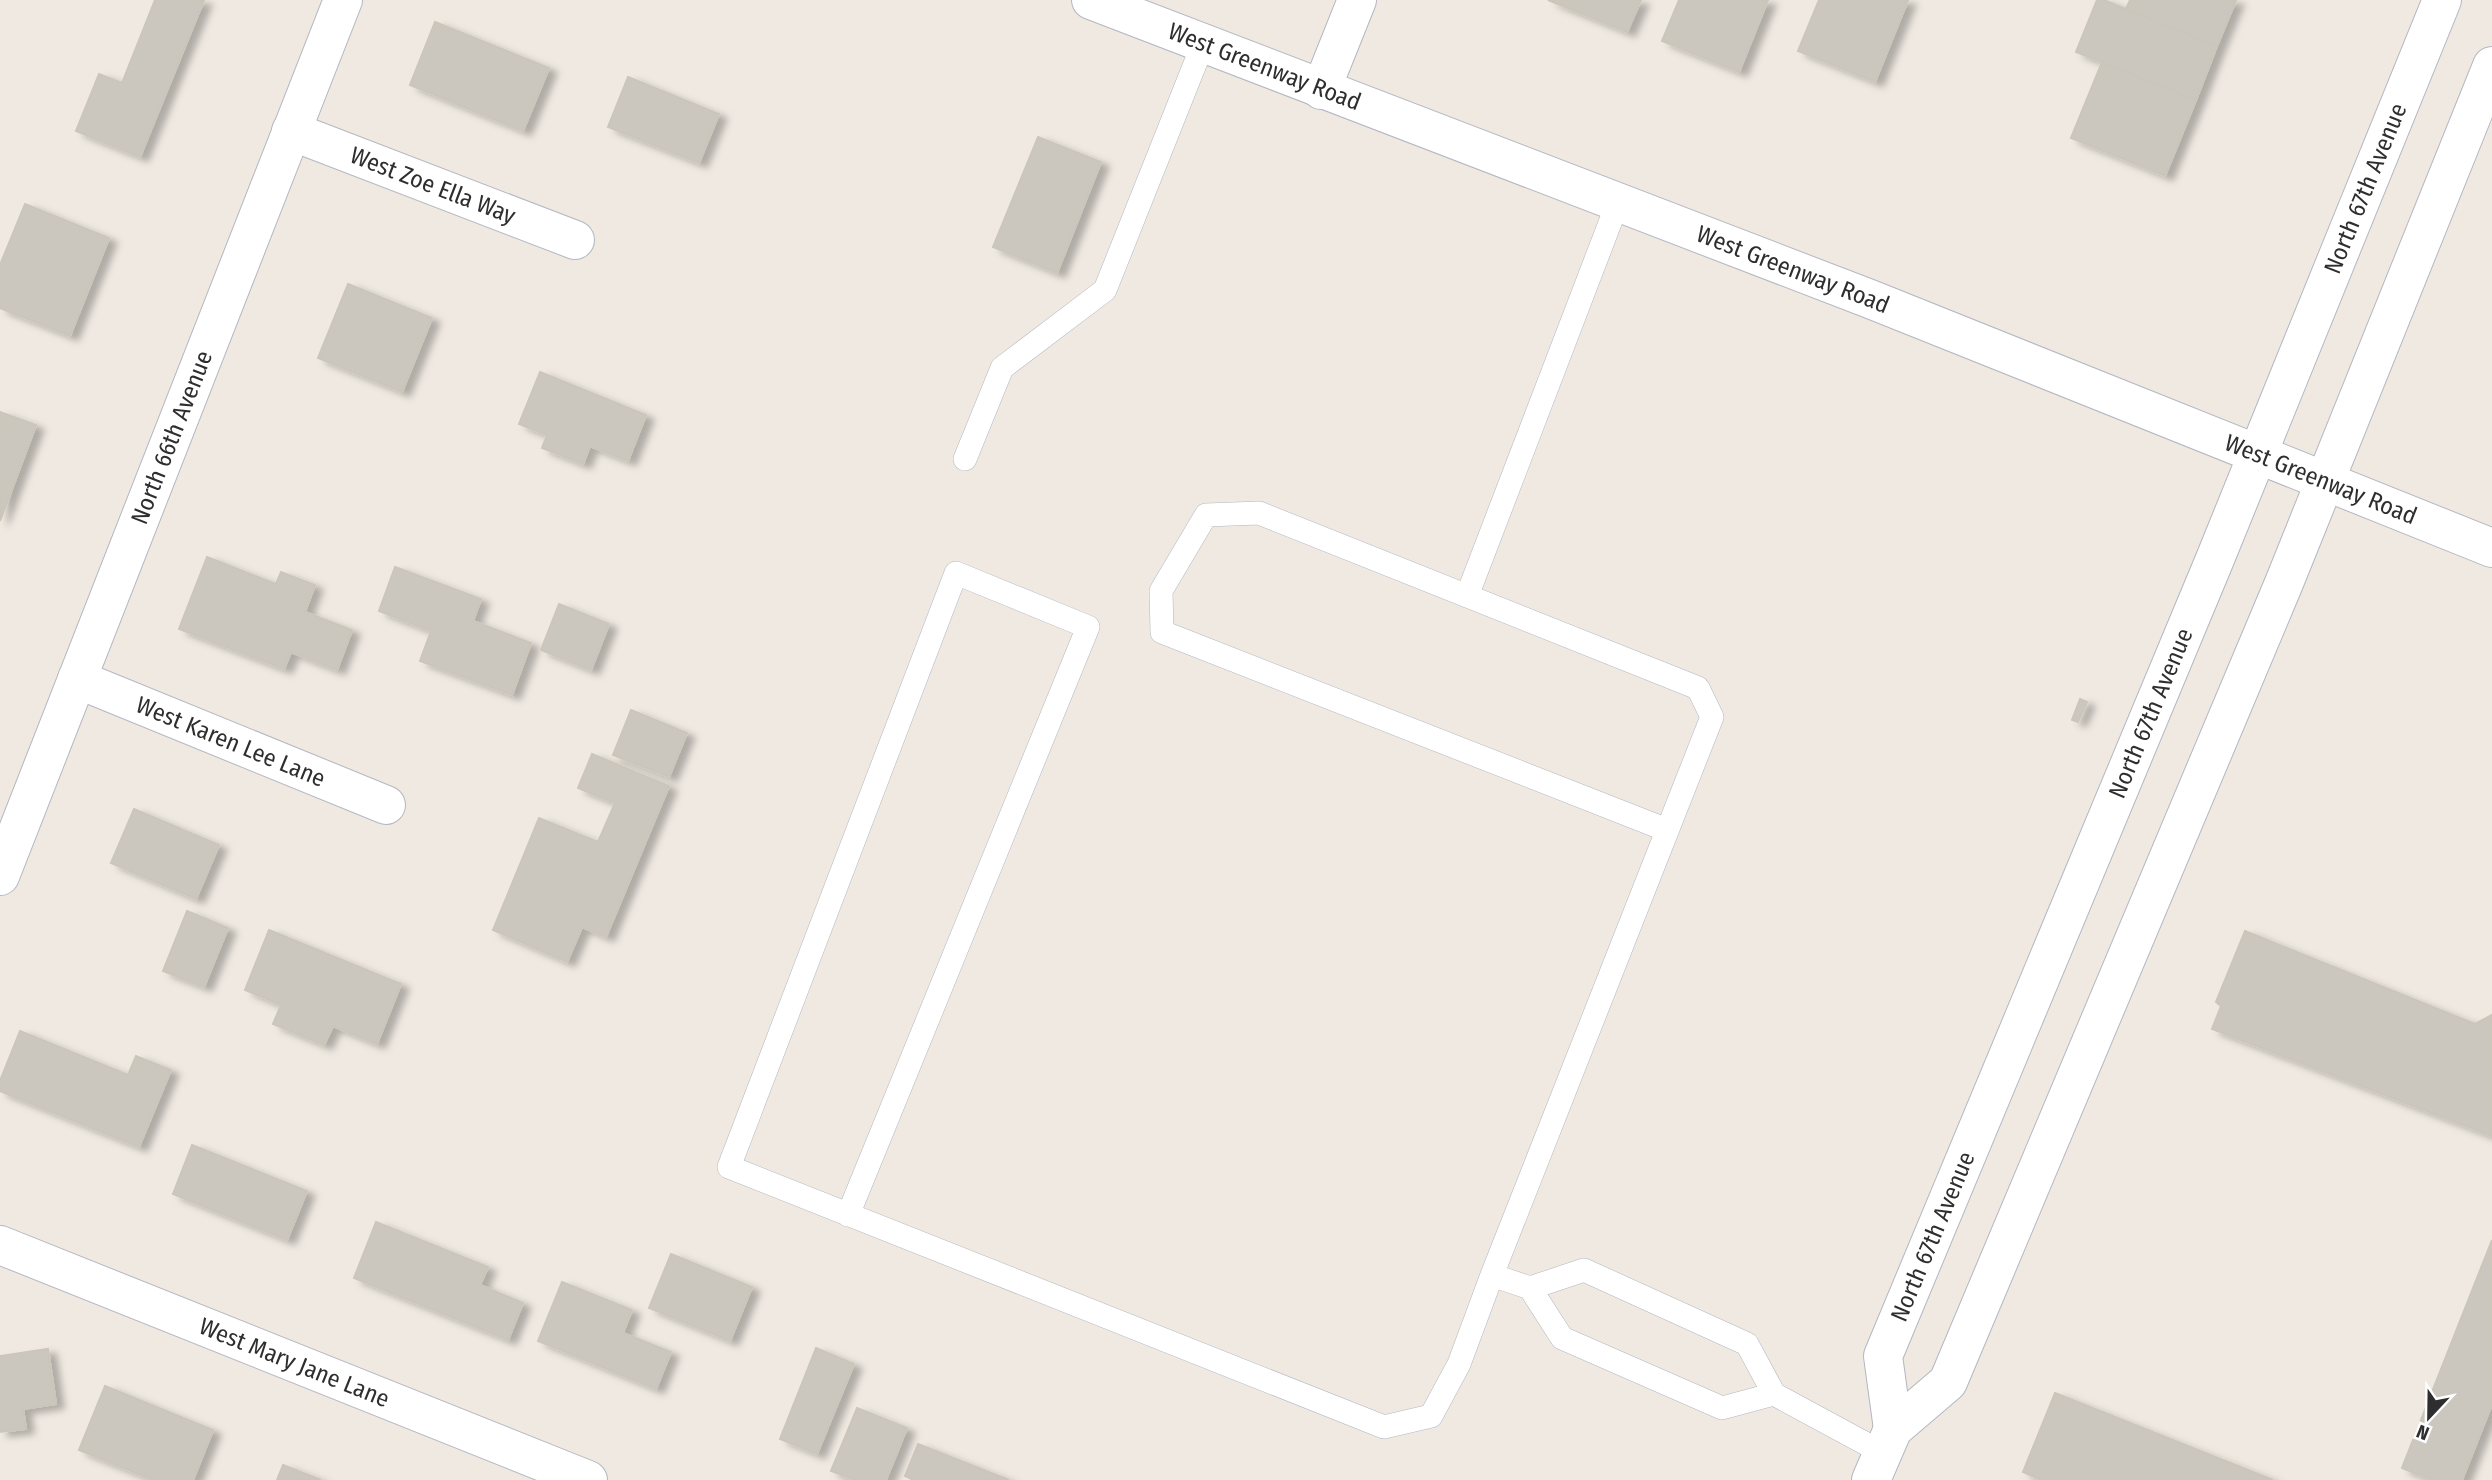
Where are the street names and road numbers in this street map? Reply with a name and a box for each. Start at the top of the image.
street label: West Greenway Road [1164,17,1365,116]
street label: North 67th Avenue [2318,99,2413,278]
street label: West Zoe Ella Way [346,141,520,230]
street label: West Greenway Road [1693,220,1893,319]
street label: North 66th Avenue [125,347,218,528]
street label: West Greenway Road [2221,429,2421,530]
street label: North 67th Avenue [2103,624,2199,802]
street label: West Karen Lee Lane [132,691,329,793]
street label: North 67th Avenue [1885,1148,1980,1326]
street label: West Mary Jane Lane [195,1312,393,1413]

